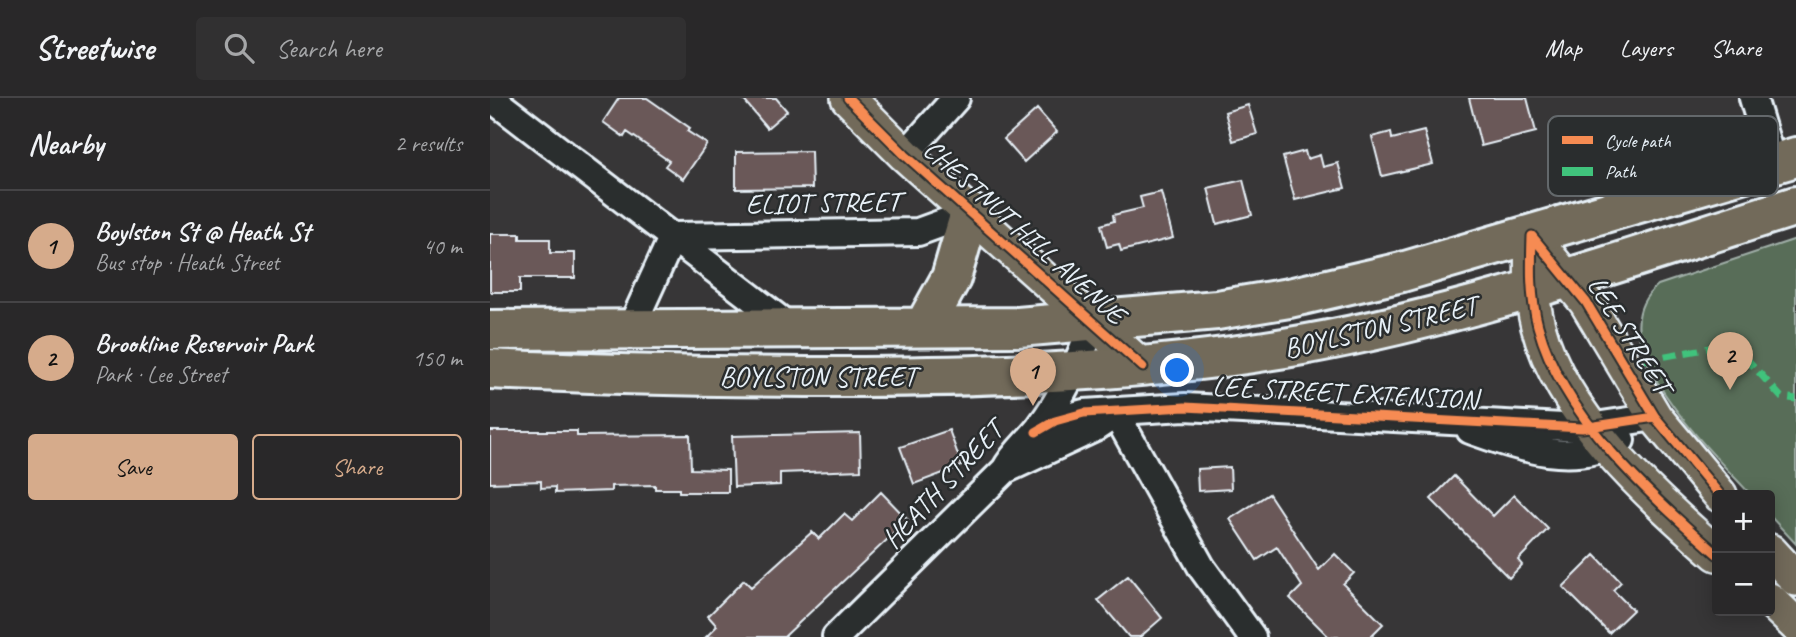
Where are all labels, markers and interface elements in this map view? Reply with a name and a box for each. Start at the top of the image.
search box [196,17,686,80]
text: Streetwise [35,27,154,69]
icon: search [220,29,258,67]
text: Search here [276,32,382,65]
text: Map [1545,33,1582,63]
text: Layers [1620,33,1673,63]
text: Share [1711,33,1761,63]
legend [1548,116,1778,196]
text: Nearby [28,125,104,163]
text: 2 results [395,129,462,158]
text: Cycle path [1605,129,1671,153]
street label: CHESTNUT HILL AVENUE [916,131,1135,334]
text: Path [1605,160,1638,184]
street label: ELIOT STREET [746,184,908,221]
text: Boylston St @ Heath St [95,215,310,248]
text: 1 [46,232,56,261]
text: 40 m [423,232,462,261]
text: Bus stop · Heath Street [95,248,279,277]
street label: LEE STREET [1580,270,1683,405]
street label: BOYLSTON STREET [1280,286,1486,366]
text: Brookline Reservoir Park [95,327,313,360]
pin: 2 [1707,332,1753,390]
text: 2 [46,344,56,373]
text: 150 m [413,344,462,373]
pin: 1 [1010,348,1056,406]
your location [1160,353,1194,387]
street label: BOYLSTON STREET [720,359,923,394]
text: Park · Lee Street [95,360,227,389]
street label: LEE STREET EXTENSION [1212,368,1483,417]
street label: HEATH STREET [874,409,1015,556]
button: Save [28,434,238,500]
button: Share [252,434,462,500]
map controls [1712,490,1775,616]
button: + [1712,490,1775,553]
button: − [1712,553,1775,616]

